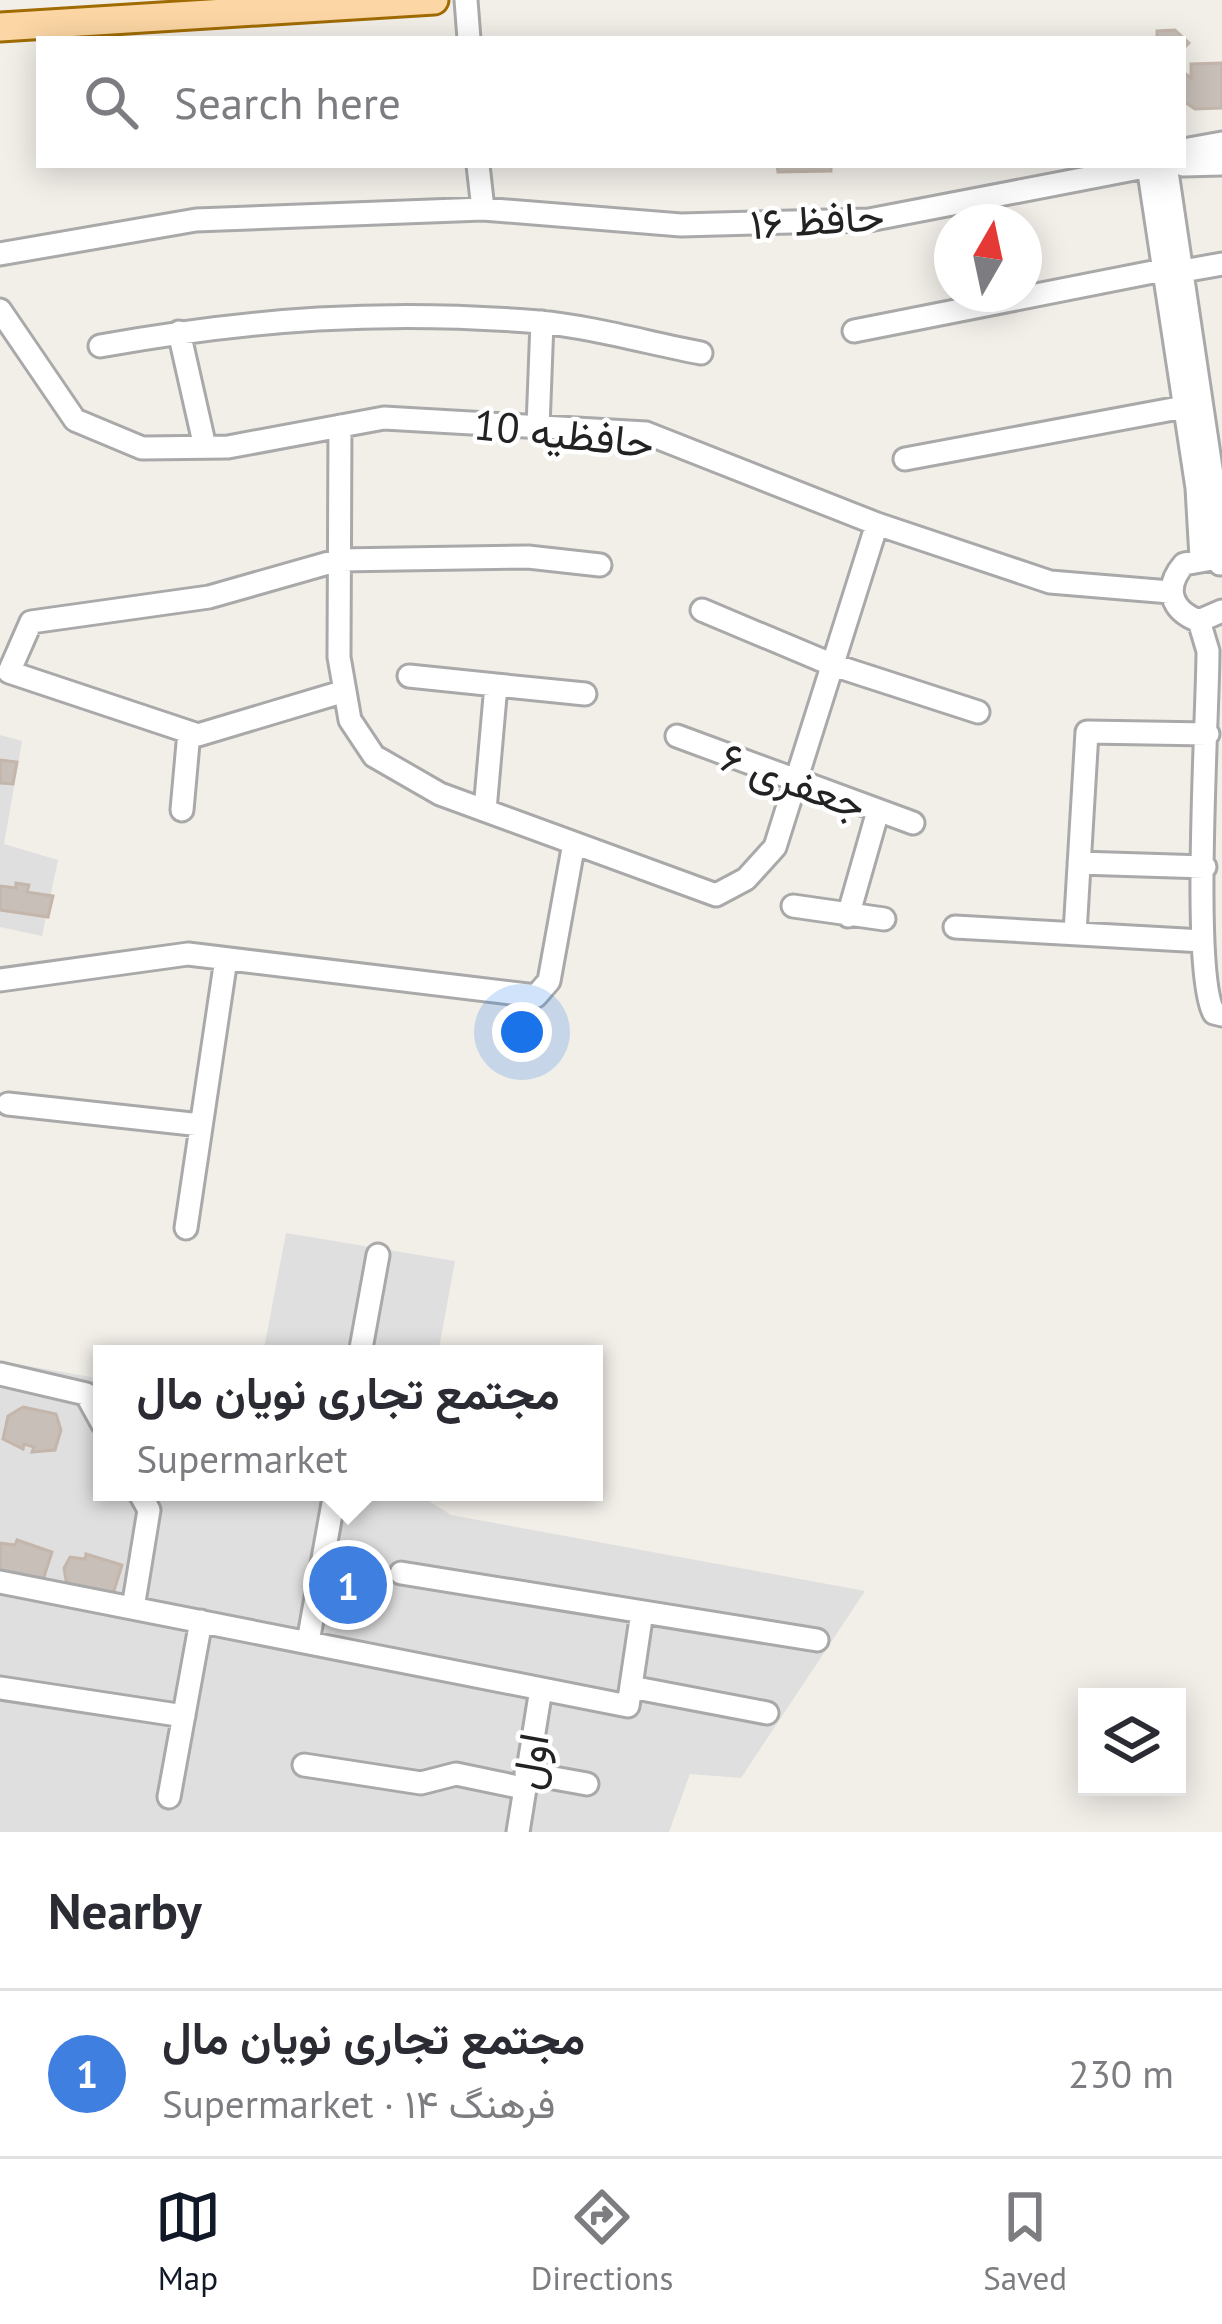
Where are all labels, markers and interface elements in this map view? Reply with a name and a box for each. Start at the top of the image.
search box [36,36,1186,168]
icon: search [78,69,144,135]
text: Search here [174,73,401,131]
street label: حافظ ۱۶ [748,187,886,251]
north arrow [934,204,1042,312]
street label: حافظیه 10 [471,396,657,470]
street label: جعفری ۶ [714,728,874,832]
your location [492,1002,552,1062]
popup [93,1345,603,1501]
text: مجتمع تجاری نویان مال [136,1363,560,1421]
text: Supermarket [136,1433,348,1484]
pin: 1 [309,1540,387,1630]
map controls [1078,1688,1186,1796]
button: layers [1078,1688,1186,1796]
street label: اول [497,1729,561,1793]
text: Nearby [48,1877,202,1943]
text: مجتمع تجاری نویان مال [162,2008,585,2066]
text: 1 [76,2048,98,2099]
text: 230 m [1068,2048,1174,2099]
text: Supermarket · فرهنگ ۱۴ [162,2078,555,2129]
tab: Map [155,2184,221,2299]
tab: Directions [531,2184,673,2299]
tab: Saved [983,2184,1067,2299]

